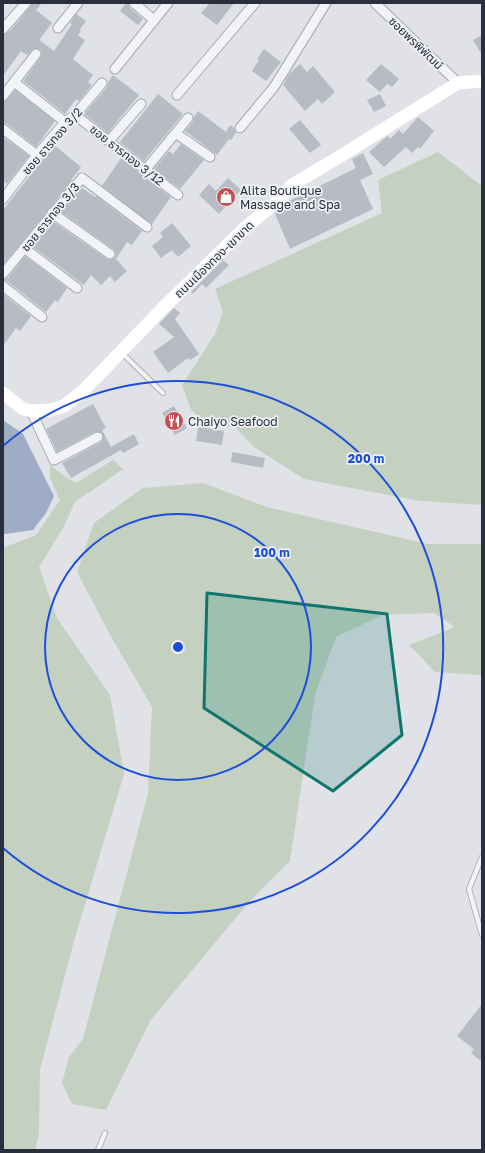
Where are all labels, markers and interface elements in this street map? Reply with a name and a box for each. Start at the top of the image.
street label: ซอยพรพิพัฒน์ [386,13,446,73]
street label: ซอย ธารทอง 3/2 [19,104,85,178]
street label: ซอย ธารทอง 3/12 [87,121,167,189]
street label: ซอย ธารทอง 3/3 [18,179,82,255]
place label: Alita Boutique Massage and Spa [240,183,340,212]
shop icon: Alita Boutique Massage and Spa [215,186,237,208]
street label: ถนนเมืองทอง-เขาขาด [171,217,257,301]
restaurant icon: Chaiyo Seafood [163,410,185,432]
place label: Chaiyo Seafood [188,414,278,429]
text: 200 m [348,451,384,466]
text: 100 m [254,545,290,560]
centre of rings [171,640,185,654]

